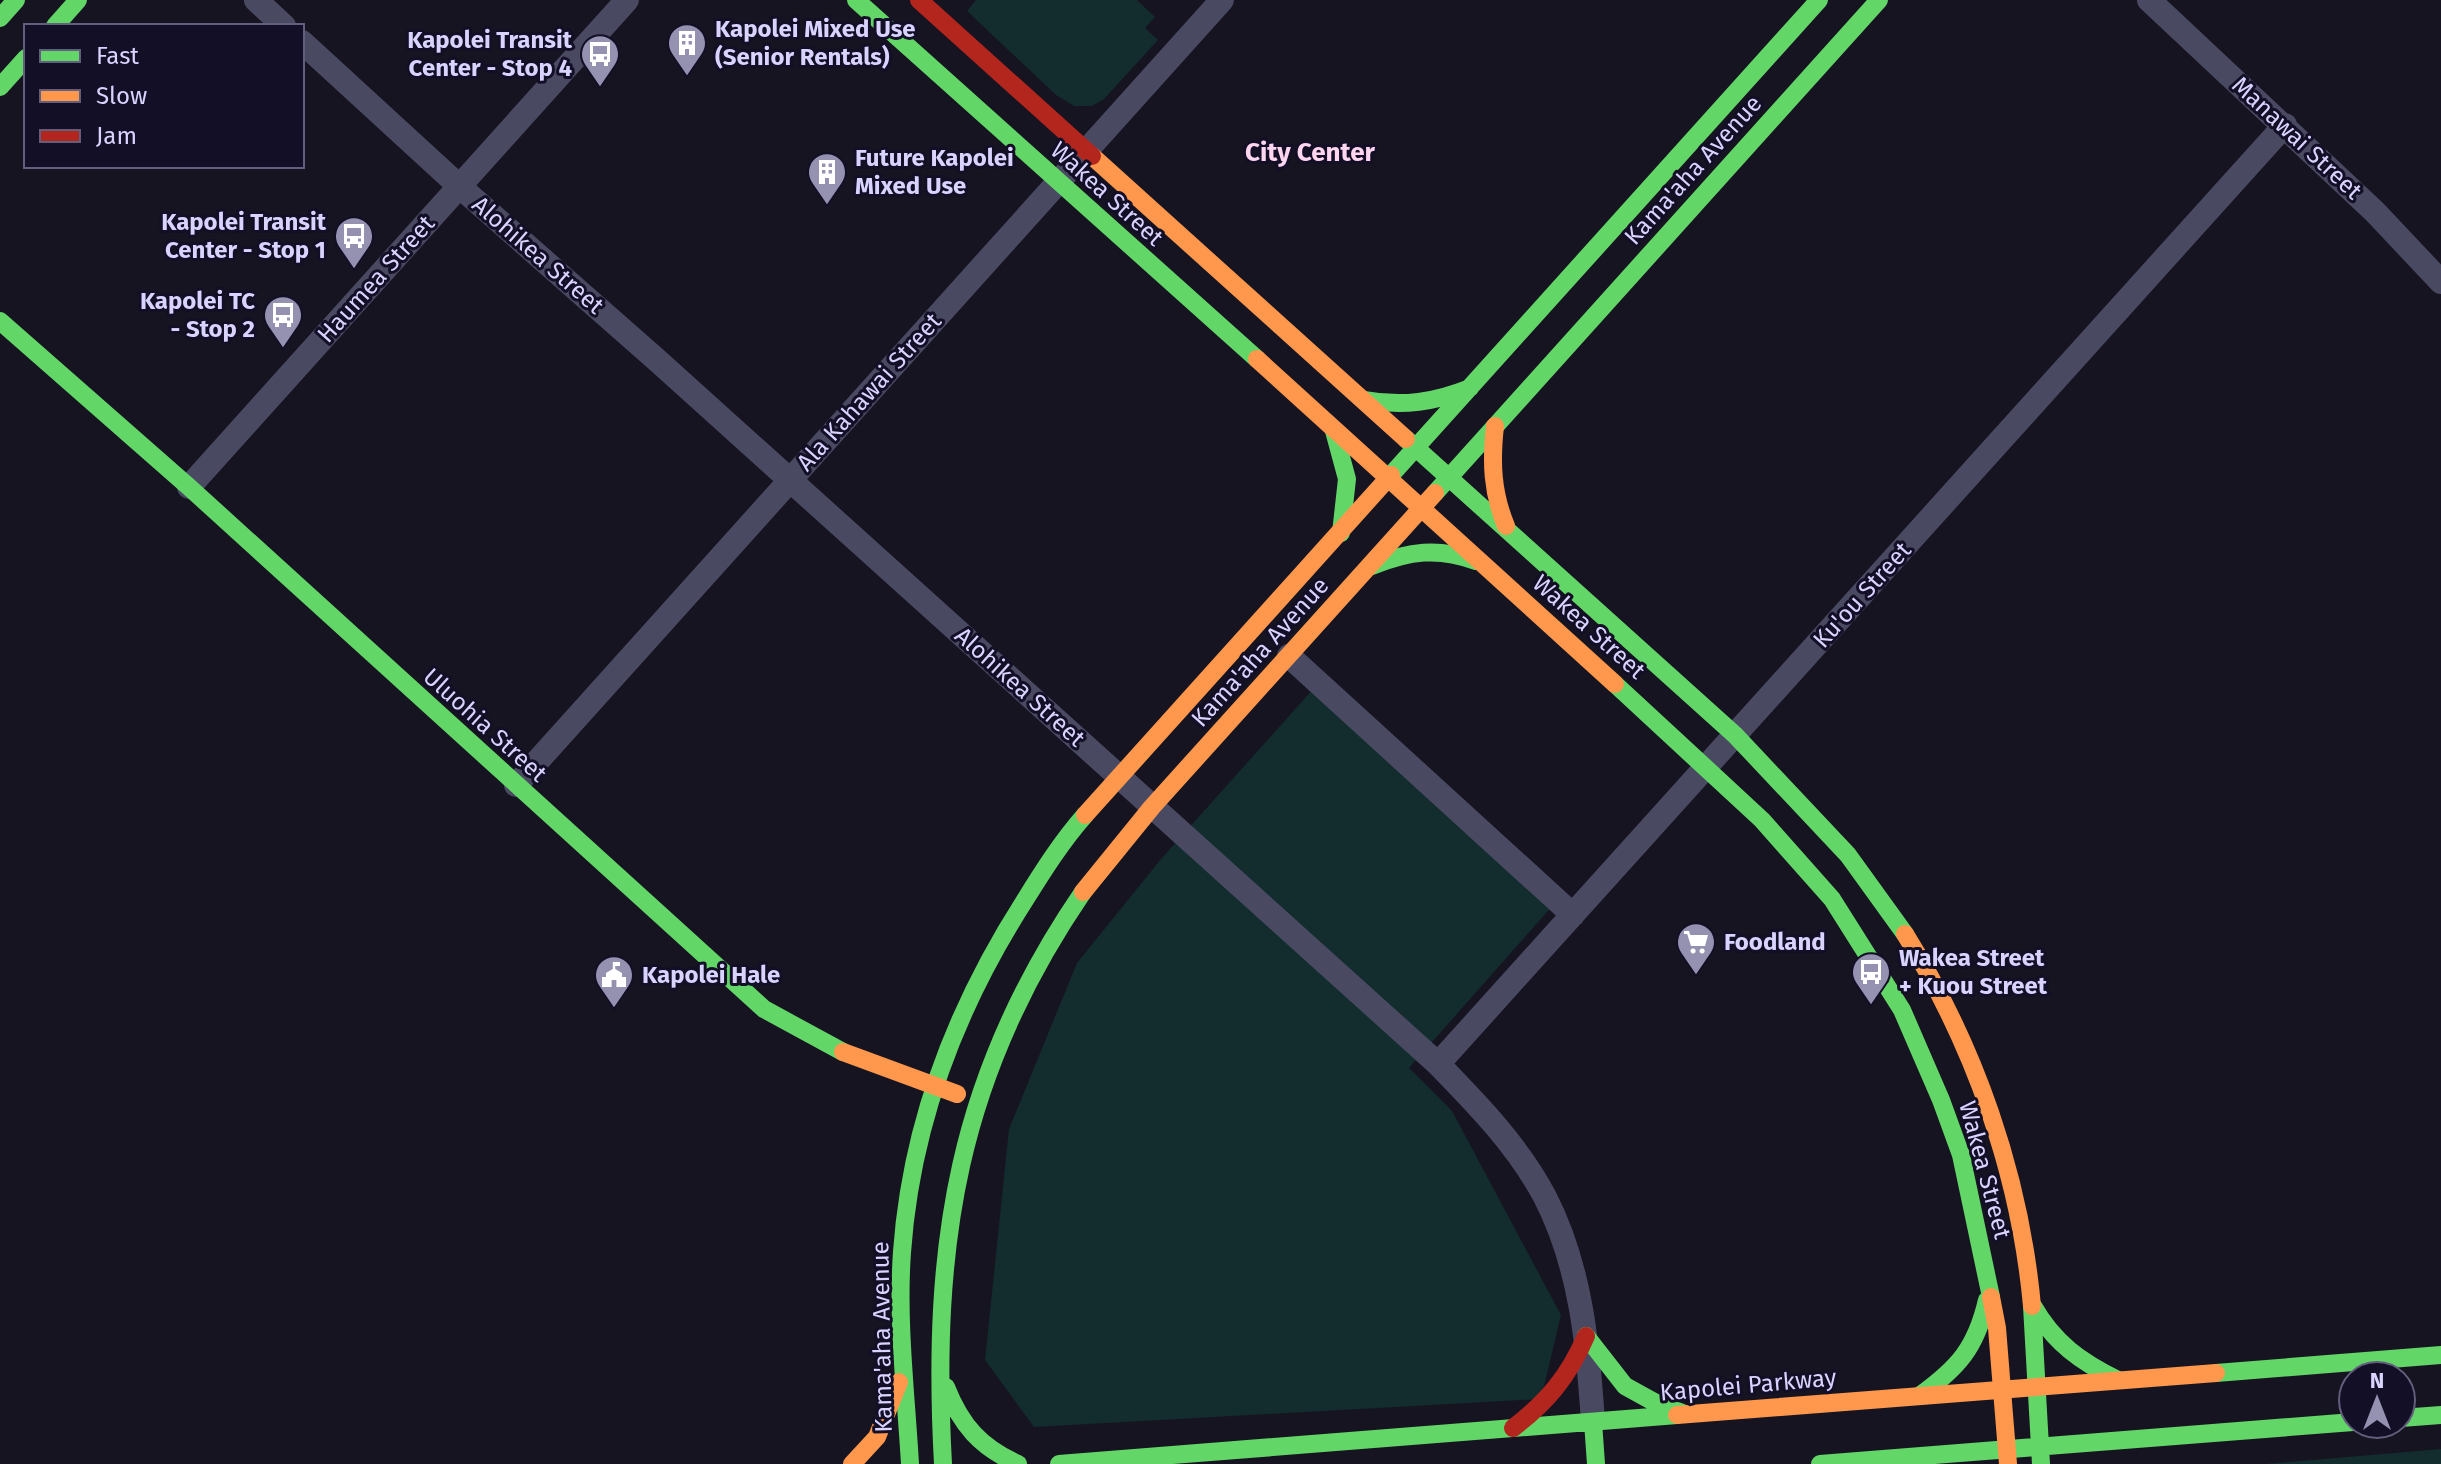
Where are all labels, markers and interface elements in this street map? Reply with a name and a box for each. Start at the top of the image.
place label: Kapolei Mixed Use (Senior Rentals) [715,15,915,71]
building icon: Kapolei Mixed Use (Senior Rentals) [666,22,708,77]
legend [24,24,304,168]
place label: Kapolei Transit Center - Stop 4 [407,26,573,82]
bus stop icon: Kapolei Transit Center - Stop 4 [579,33,621,88]
text: Fast [96,42,139,70]
street label: Manawai Street [2226,71,2368,205]
text: Slow [96,82,147,110]
street label: Kama'aha Avenue [1619,89,1767,251]
text: Jam [96,122,137,150]
street label: Wakea Street [1045,136,1169,252]
district label: City Center [1245,137,1376,168]
place label: Future Kapolei Mixed Use [855,144,1014,200]
building icon: Future Kapolei Mixed Use [806,151,848,206]
street label: Alohikea Street [467,190,610,320]
place label: Kapolei Transit Center - Stop 1 [161,208,327,264]
street label: Haumea Street [312,209,441,348]
bus stop icon: Kapolei Transit Center - Stop 1 [333,215,375,270]
place label: Kapolei TC - Stop 2 [140,287,255,343]
bus stop icon: Kapolei TC - Stop 2 [262,294,304,349]
street label: Ala Kahawai Street [791,307,947,477]
street label: Ku'ou Street [1807,536,1917,654]
street label: Wakea Street [1527,569,1651,685]
street label: Kama'aha Avenue [1186,571,1334,733]
street label: Alohikea Street [949,621,1091,753]
street label: Uluohia Street [418,662,553,788]
supermarket icon: Foodland [1675,921,1717,976]
place label: Foodland [1724,928,1826,956]
place label: Wakea Street + Kuou Street [1899,944,2048,1000]
bus stop icon: Wakea Street + Kuou Street [1850,951,1892,1006]
public building icon: Kapolei Hale [593,954,635,1009]
place label: Kapolei Hale [642,961,780,989]
street label: Wakea Street [1953,1098,2017,1242]
street label: Kama'aha Avenue [866,1241,898,1433]
north arrow [2337,1360,2417,1440]
street label: Kapolei Parkway [1659,1363,1838,1407]
text: N [2370,1367,2384,1394]

